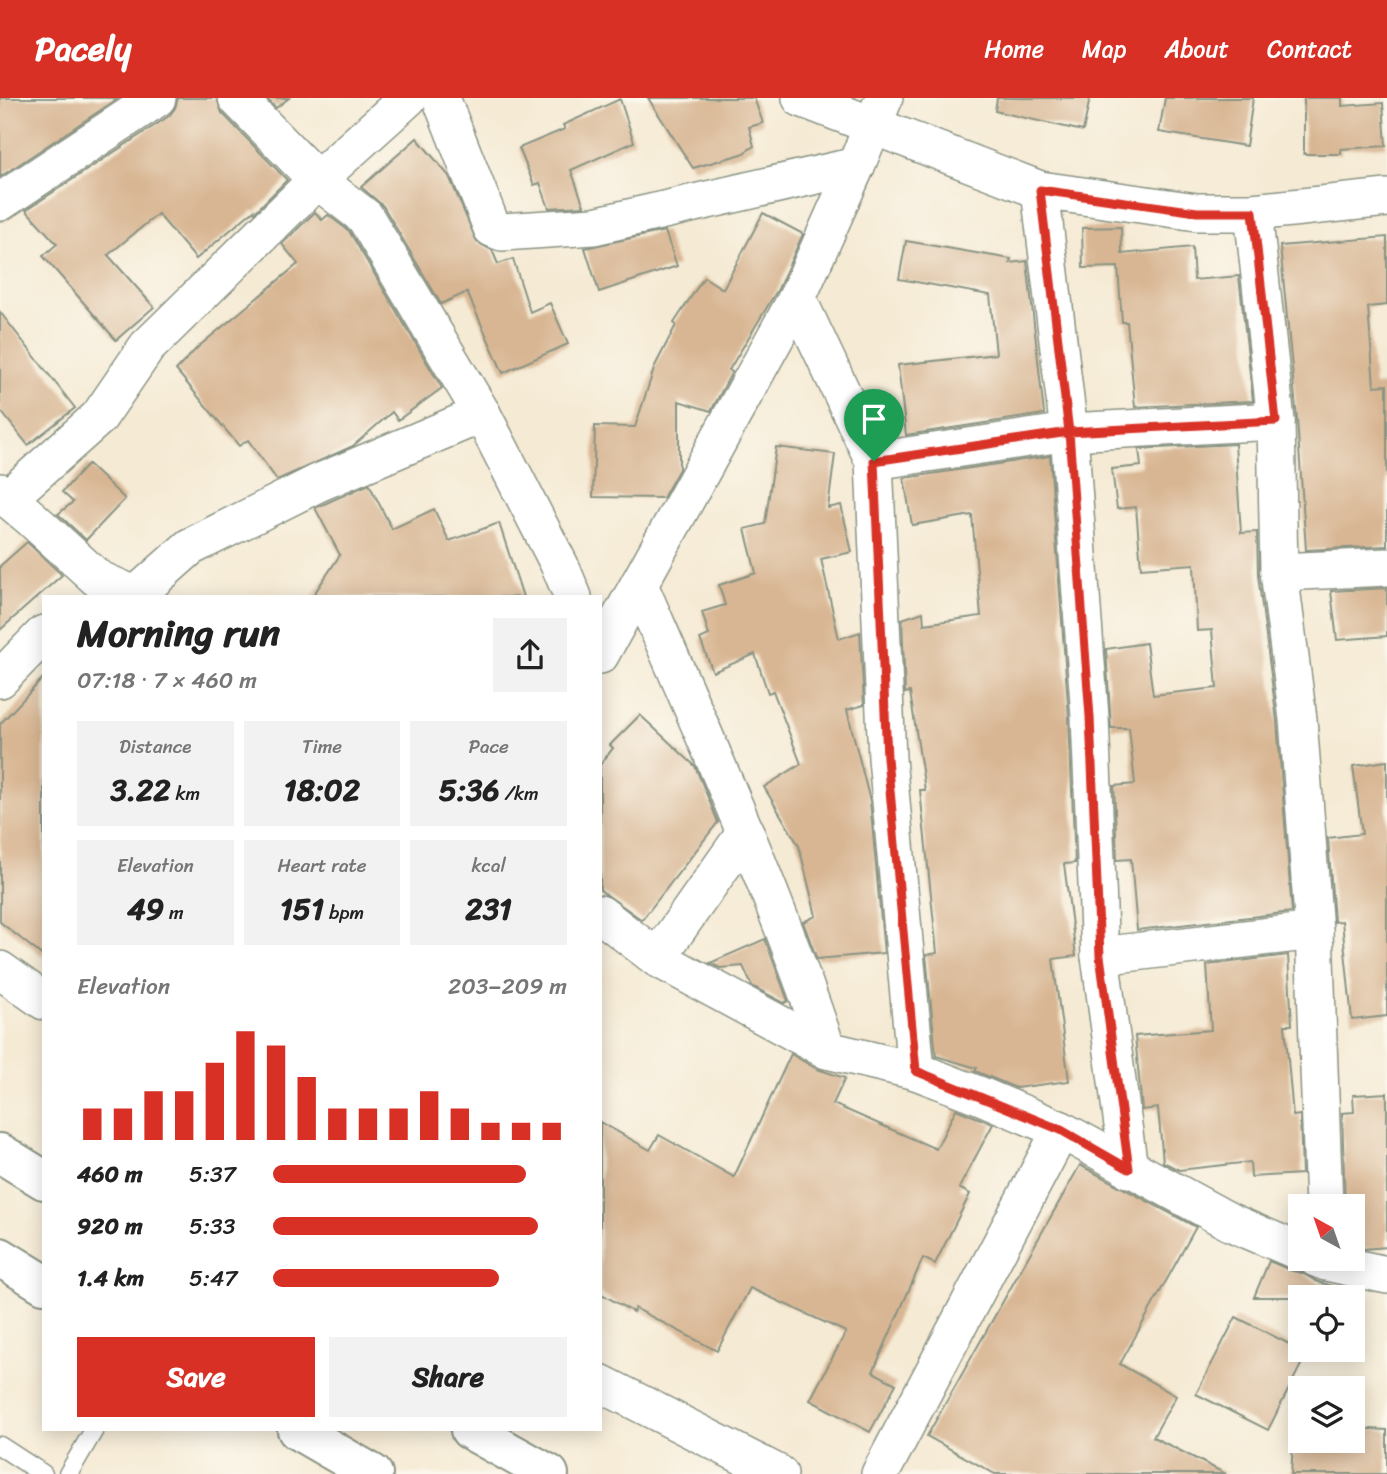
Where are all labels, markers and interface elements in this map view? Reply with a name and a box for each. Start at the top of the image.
text: Pacely [35,20,131,78]
text: Home [984,28,1044,70]
text: Map [1082,28,1126,70]
text: About [1164,28,1229,70]
text: Contact [1267,28,1352,70]
pin [844,389,904,461]
icon: arrive [855,400,893,438]
text: Morning run [77,600,280,667]
button: share [493,618,567,692]
text: 07:18 · 7 × 460 m [77,660,257,701]
text: Distance [119,730,191,763]
text: Time [302,730,342,763]
text: Pace [469,730,509,763]
text: 3.22 [110,763,171,817]
text: 18:02 [284,763,360,817]
text: 5:36 [439,763,500,817]
text: km [171,777,200,810]
text: /km [500,777,539,810]
text: Elevation [117,849,194,882]
text: Heart rate [277,849,367,882]
text: kcal [471,849,506,882]
text: 49 [127,882,164,936]
text: 151 [280,882,324,936]
text: 231 [465,882,512,936]
text: m [164,896,184,929]
text: bpm [324,896,364,929]
text: Elevation [77,966,170,1007]
text: 203–209 m [448,966,567,1007]
text: 460 m [77,1154,143,1195]
text: 5:37 [189,1154,236,1195]
north arrow [1288,1194,1365,1270]
map controls [1288,1194,1365,1453]
text: 920 m [77,1206,143,1247]
text: 5:33 [189,1206,235,1247]
text: 1.4 km [77,1258,144,1299]
text: 5:47 [189,1258,238,1299]
button: locate [1288,1285,1365,1362]
button: Save [77,1337,315,1417]
button: Share [329,1337,567,1417]
button: layers [1288,1376,1365,1453]

